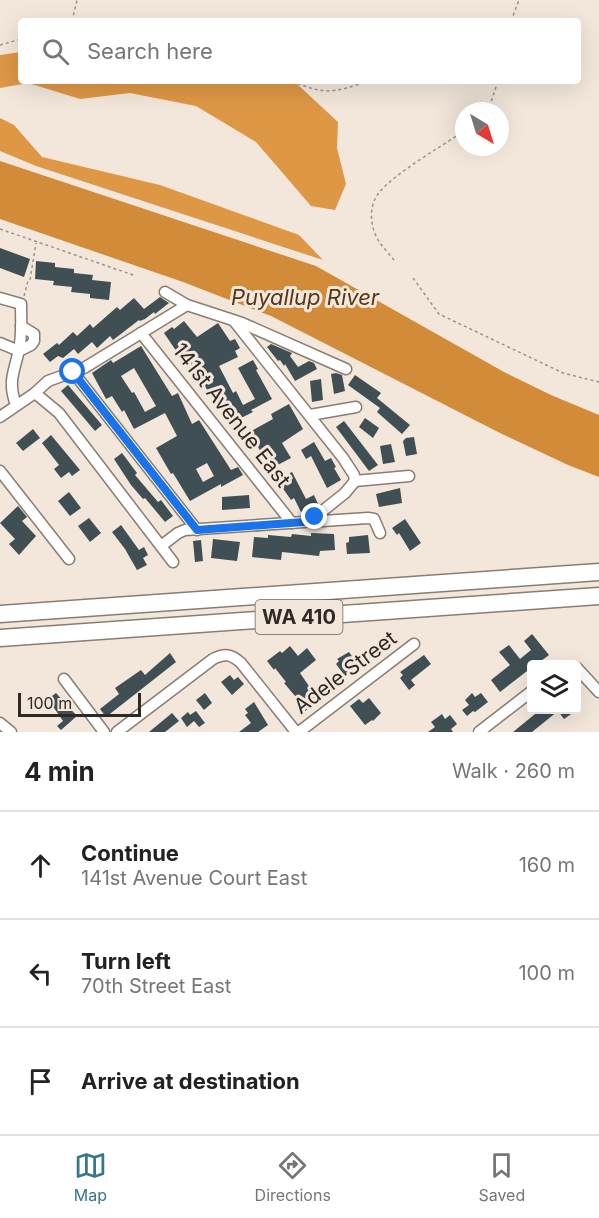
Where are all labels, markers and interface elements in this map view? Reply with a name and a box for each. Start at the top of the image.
search box [18,18,581,84]
icon: search [39,35,72,68]
text: Search here [87,38,213,64]
north arrow [455,102,509,156]
water label: Puyallup River [231,284,380,310]
street label: 141st Avenue East [168,338,296,492]
route start [59,358,85,384]
route end [301,503,327,529]
road number: WA 410 [256,600,342,634]
street label: Adele Street [289,625,401,719]
map controls [527,660,581,714]
button: layers [527,660,581,714]
scale bar [18,690,141,718]
text: 100 m [27,693,72,713]
text: 4 min [24,756,95,787]
text: Walk · 260 m [452,759,575,783]
text: Continue [81,840,179,866]
icon: ahead [24,849,57,882]
text: 160 m [519,853,575,877]
text: 141st Avenue Court East [81,866,307,890]
text: Turn left [81,948,171,974]
icon: left [24,957,57,990]
text: 100 m [518,961,575,985]
text: 70th Street East [81,974,231,998]
icon: arrive [24,1065,57,1098]
text: Arrive at destination [81,1068,300,1094]
tab: Map [74,1149,107,1205]
tab: Directions [255,1149,331,1205]
tab: Saved [478,1149,525,1205]

